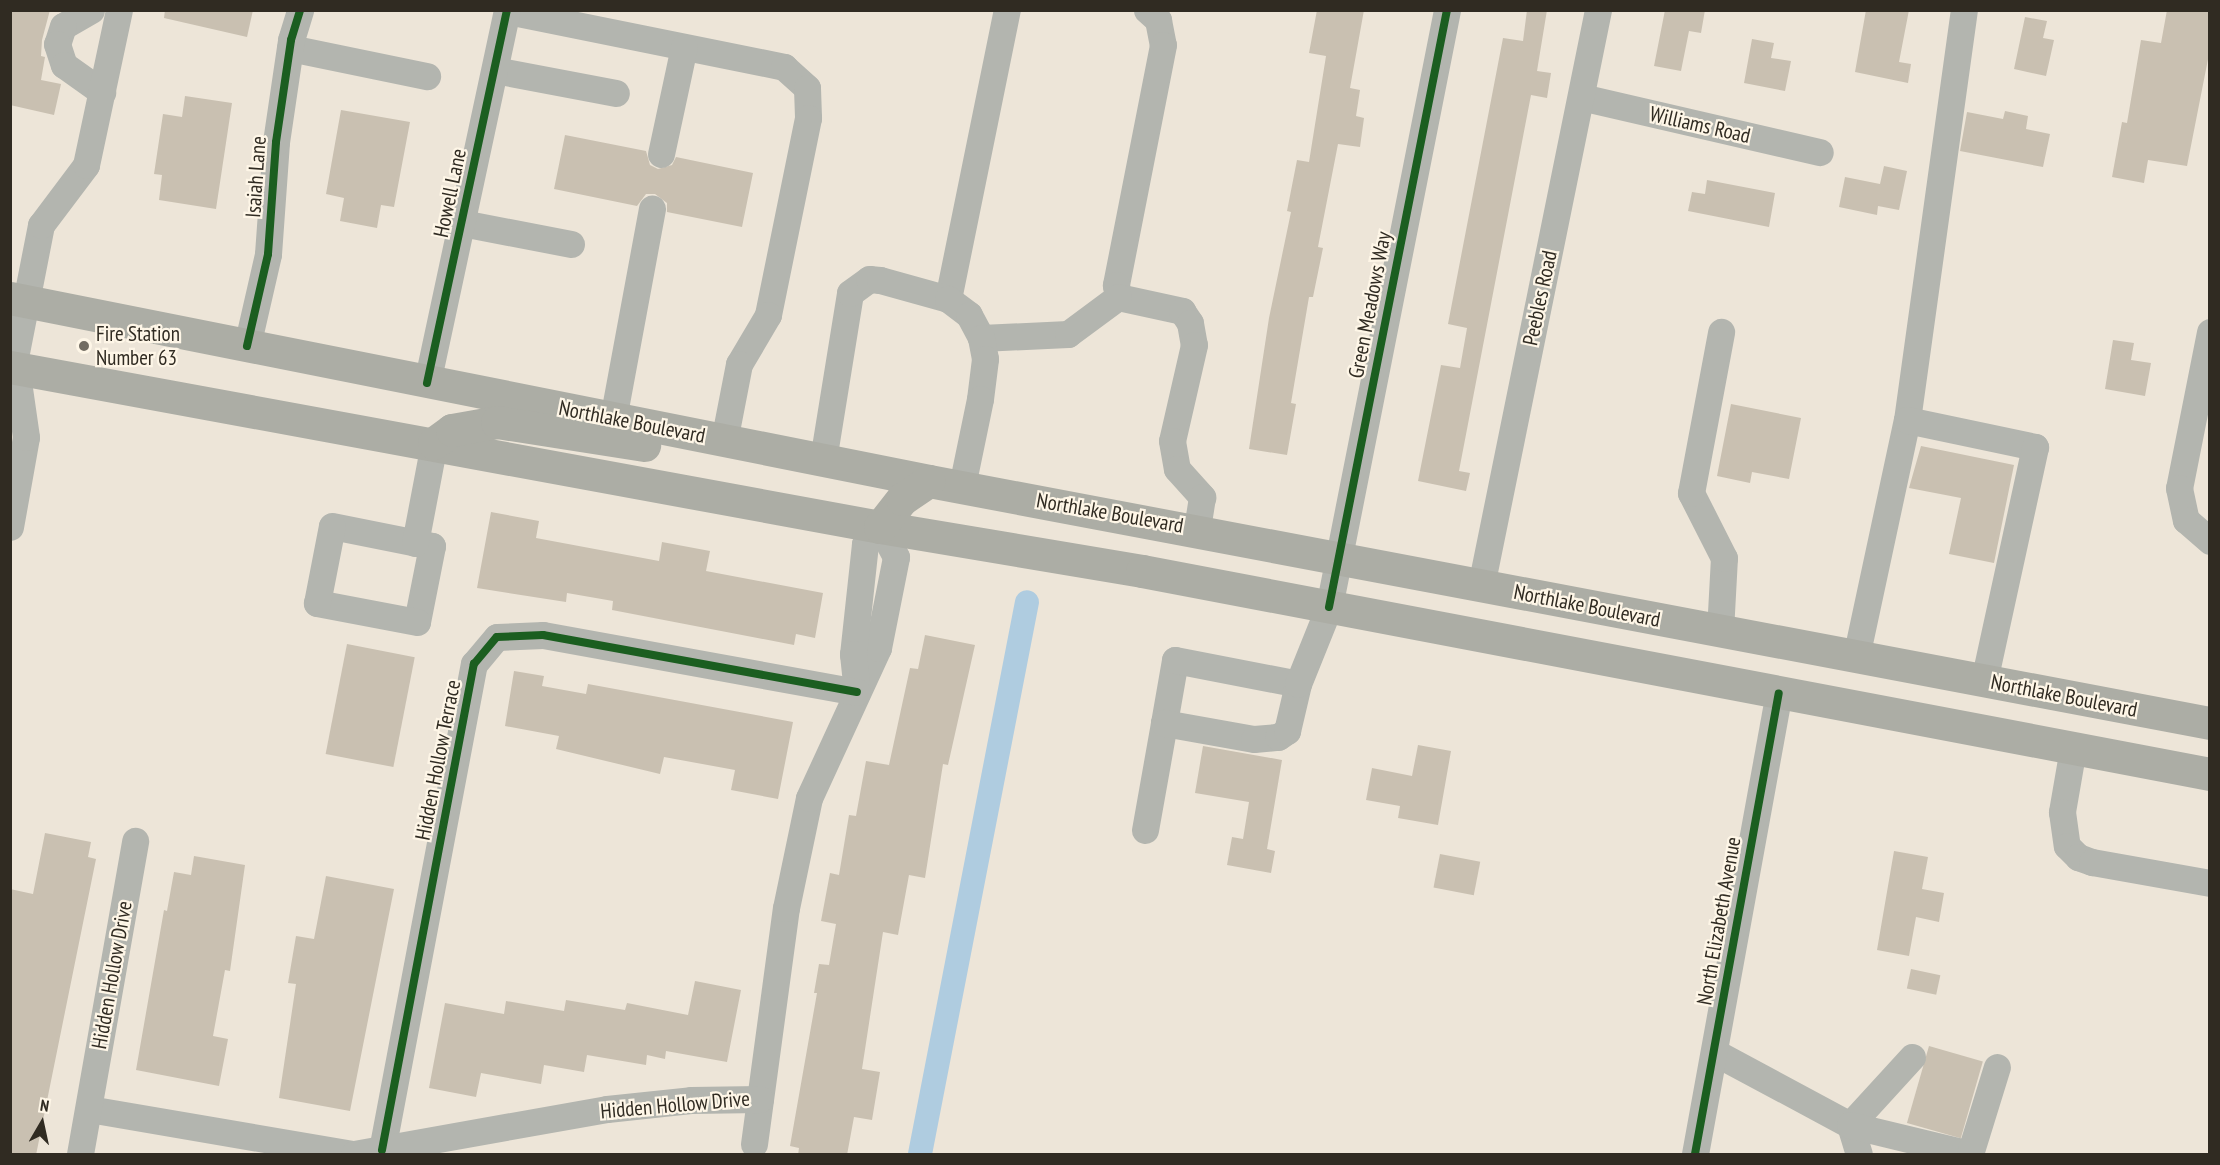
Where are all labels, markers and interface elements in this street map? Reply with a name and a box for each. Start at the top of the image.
street label: Williams Road [1647,101,1753,149]
street label: Isaiah Lane [241,135,271,219]
street label: Howell Lane [428,146,472,240]
street label: Green Meadows Way [1343,229,1397,381]
street label: Peebles Road [1518,248,1562,348]
place label: Fire Station Number 63 [96,321,180,371]
marker: Fire Station Number 63 [77,339,91,353]
street label: Northlake Boulevard [557,395,707,449]
street label: Northlake Boulevard [1035,488,1185,538]
street label: Northlake Boulevard [1512,579,1662,633]
street label: Northlake Boulevard [1989,669,2139,723]
street label: Hidden Hollow Terrace [410,677,466,843]
street label: North Elizabeth Avenue [1692,835,1746,1007]
street label: Hidden Hollow Drive [87,899,137,1051]
street label: Hidden Hollow Drive [599,1086,751,1124]
north arrow [12,1093,72,1153]
text: N [39,1095,51,1116]

